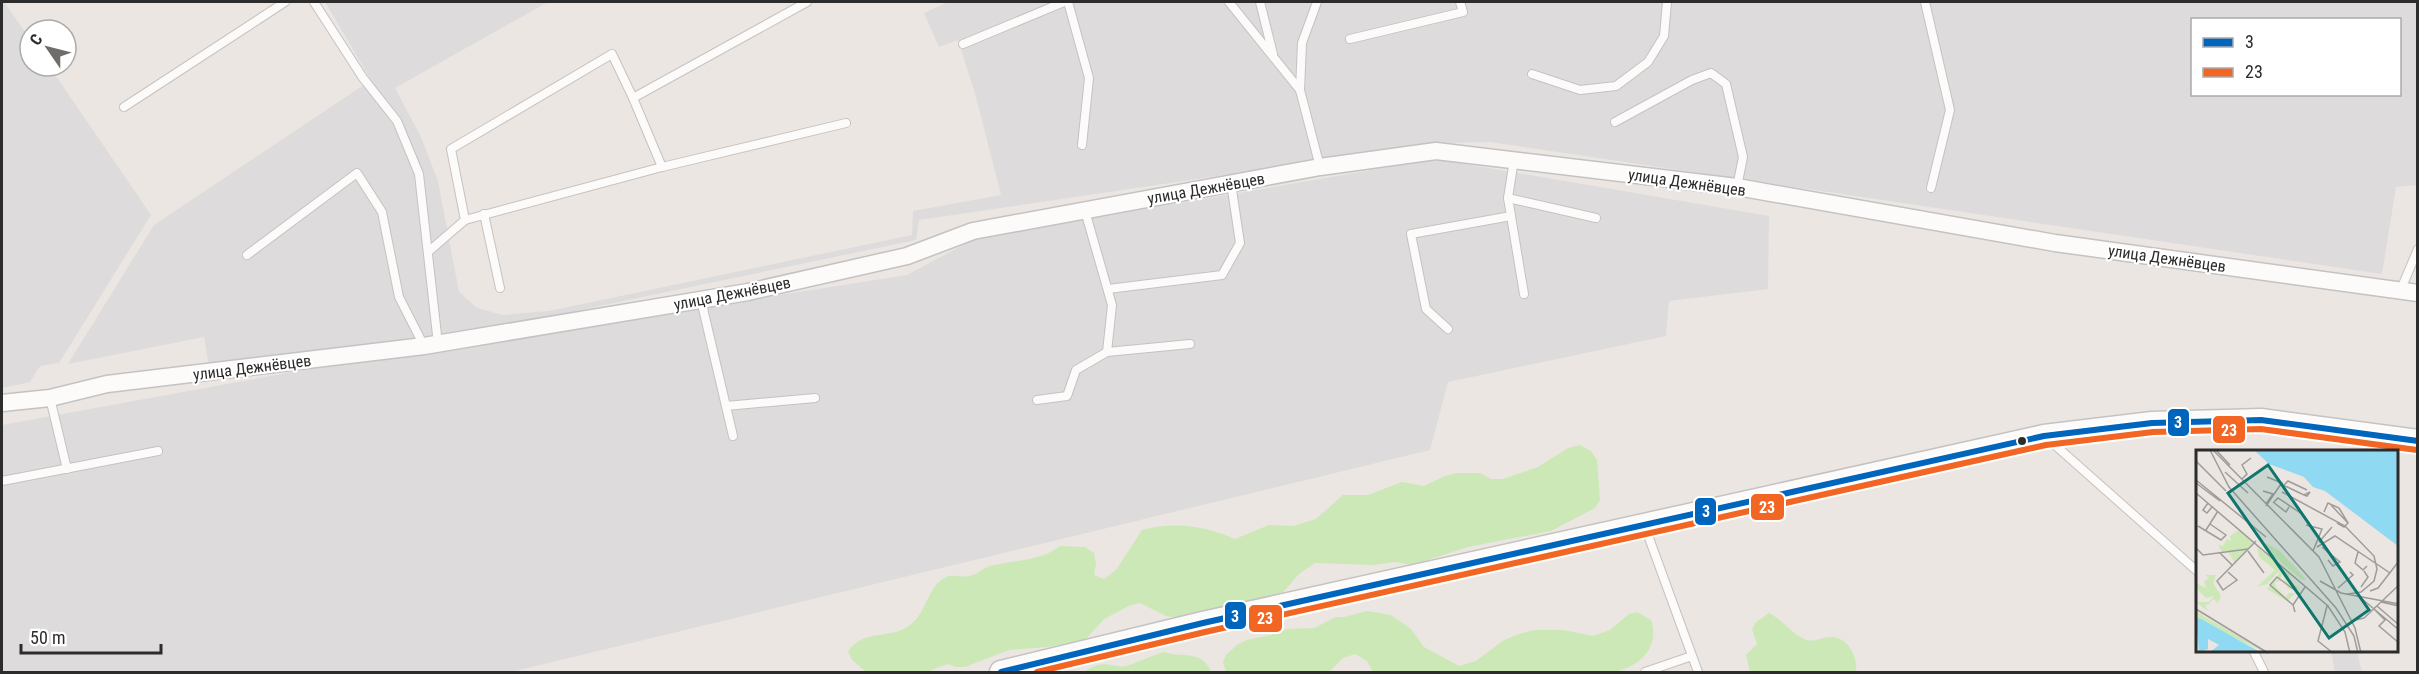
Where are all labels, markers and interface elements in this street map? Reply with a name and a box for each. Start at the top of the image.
north arrow [18,18,78,78]
legend [2191,18,2401,96]
text: С [26,30,47,49]
text: 3 [2245,31,2254,52]
text: 23 [2245,61,2263,82]
street label: улица Дежнёвцев [1627,165,1747,200]
street label: улица Дежнёвцев [1146,169,1266,208]
street label: улица Дежнёвцев [2107,241,2227,276]
street label: улица Дежнёвцев [672,273,792,314]
street label: улица Дежнёвцев [192,351,312,384]
line badge: 3 [2167,408,2190,437]
text: 3 [2174,413,2182,432]
line badge: 23 [2212,415,2246,444]
text: 23 [2221,421,2237,440]
unlabelled marker [2016,435,2028,447]
inset map [2196,450,2398,653]
line badge: 23 [1750,493,1785,521]
line badge: 3 [1694,497,1717,526]
text: 23 [1759,498,1775,517]
text: 3 [1702,502,1710,521]
line badge: 3 [1224,601,1247,630]
line badge: 23 [1248,604,1283,633]
text: 3 [1231,607,1239,626]
text: 23 [1257,609,1273,628]
scale bar [21,617,160,655]
text: 50 m [30,627,65,648]

